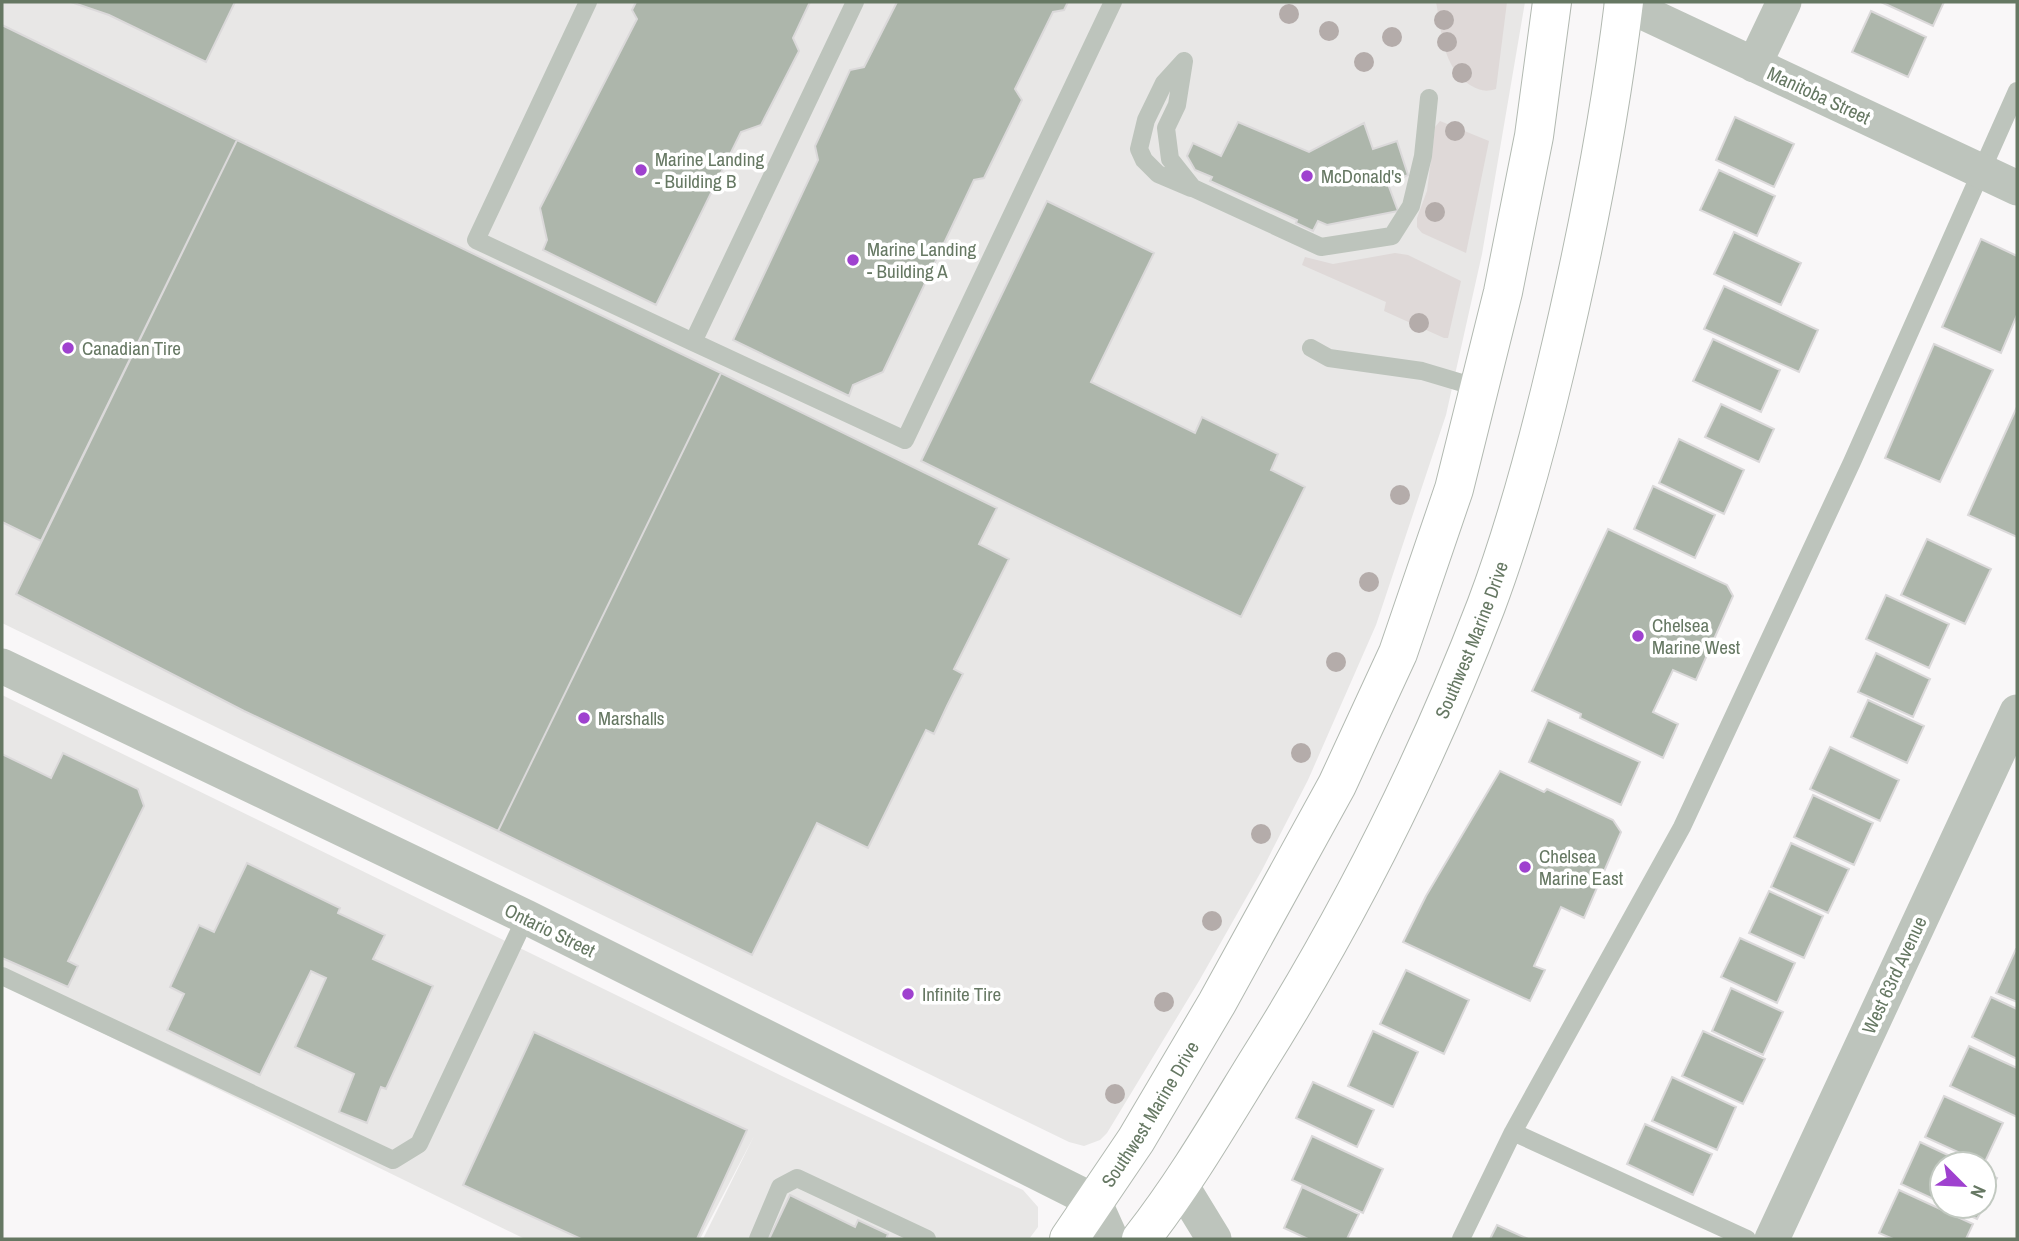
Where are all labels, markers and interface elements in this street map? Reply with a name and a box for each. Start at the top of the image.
street label: Manitoba Street [1763,60,1875,130]
place label: Marine Landing - Building B [655,146,764,194]
marker: Marine Landing - Building B [633,162,649,178]
place label: McDonald's [1321,163,1402,189]
marker: McDonald's [1299,168,1315,184]
place label: Marine Landing - Building A [867,236,976,284]
marker: Marine Landing - Building A [845,252,861,268]
place label: Canadian Tire [82,335,181,361]
marker: Canadian Tire [60,340,76,356]
street label: Southwest Marine Drive [1428,558,1514,723]
place label: Chelsea Marine West [1652,612,1741,660]
marker: Chelsea Marine West [1630,628,1646,644]
place label: Marshalls [598,705,665,731]
marker: Marshalls [576,710,592,726]
place label: Chelsea Marine East [1539,843,1624,891]
marker: Chelsea Marine East [1517,859,1533,875]
street label: Ontario Street [500,897,600,963]
street label: West 63rd Avenue [1855,912,1933,1038]
place label: Infinite Tire [922,981,1001,1007]
marker: Infinite Tire [900,986,916,1002]
street label: Southwest Marine Drive [1095,1036,1205,1192]
north arrow [1928,1150,1998,1220]
text: N [1964,1181,1993,1202]

